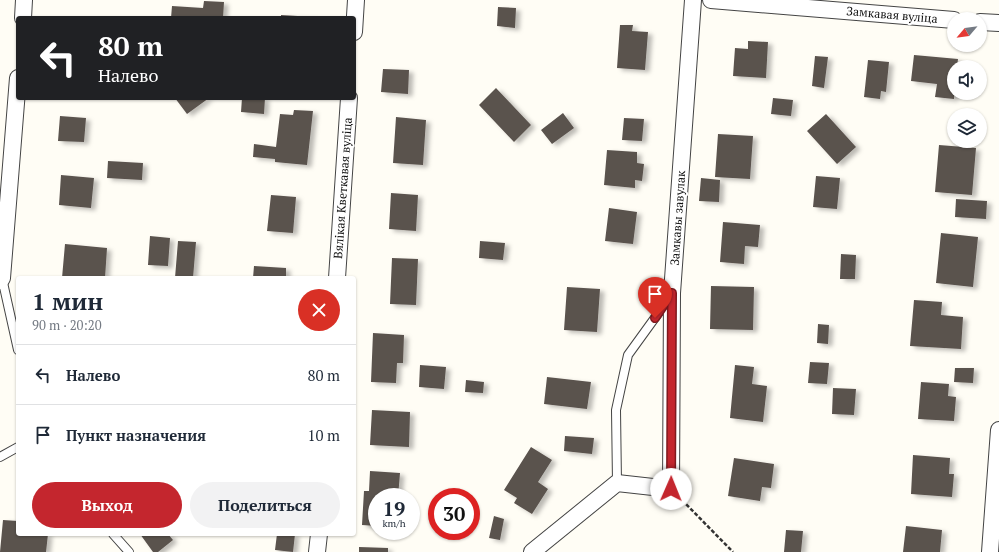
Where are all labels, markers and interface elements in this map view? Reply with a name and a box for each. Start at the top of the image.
street label: Замкавая вуліца [846,3,938,26]
north arrow [947,12,987,52]
map controls [947,12,987,148]
text: 80 m [98,27,163,64]
icon: left [32,32,84,84]
button: sound [947,60,987,100]
text: Налево [98,63,158,87]
button: layers [947,108,987,148]
street label: Вялікая Кветкавая вуліца [330,117,355,259]
street label: Замкавы завулак [667,169,688,266]
pin [638,277,672,318]
icon: arrive [644,283,666,305]
text: 1 мин [32,285,103,317]
button: close [298,289,340,331]
text: 90 m · 20:20 [32,316,102,334]
icon: left [32,364,54,386]
text: Налево [66,365,120,385]
text: 80 m [307,365,340,385]
icon: arrive [32,424,54,446]
text: Пункт назначения [66,425,206,445]
text: 10 m [307,425,340,445]
position arrow [650,468,692,510]
button: Выход [32,482,182,528]
button: Поделиться [190,482,340,528]
speed limit sign: 30 [428,488,480,540]
text: 19 [383,495,405,522]
text: km/h [382,517,406,530]

